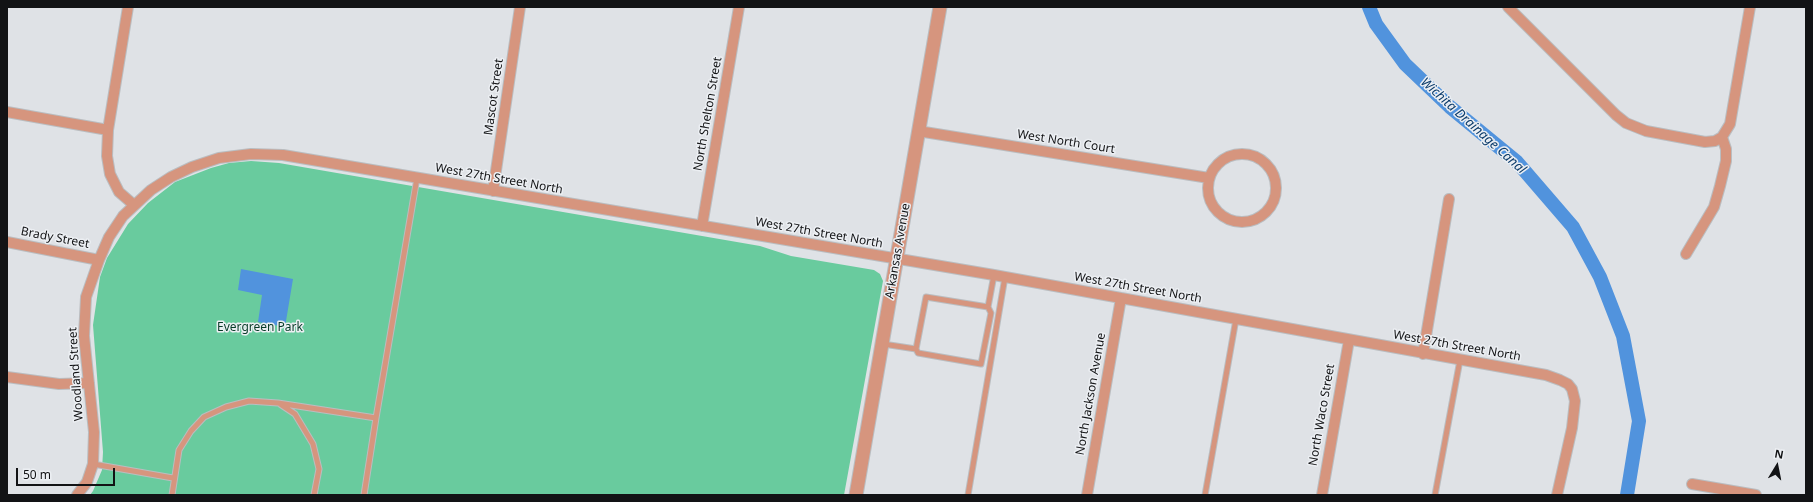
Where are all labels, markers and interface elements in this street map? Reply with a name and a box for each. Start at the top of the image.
street label: North Shelton Street [691,56,725,172]
street label: Mascot Street [481,58,507,136]
water label: Wichita Drainage Canal [1417,75,1529,177]
street label: West North Court [1016,127,1116,157]
street label: West 27th Street North [434,161,564,197]
street label: Arkansas Avenue [883,202,913,300]
street label: West 27th Street North [754,215,884,251]
street label: Brady Street [20,224,90,252]
street label: West 27th Street North [1073,270,1203,306]
park label: Evergreen Park [217,321,303,335]
street label: Woodland Street [66,327,86,421]
street label: West 27th Street North [1392,328,1522,364]
street label: North Jackson Avenue [1073,332,1109,456]
street label: North Waco Street [1306,363,1338,467]
north arrow [1757,446,1797,486]
text: N [1773,446,1785,462]
scale bar [18,460,117,486]
text: 50 m [23,466,51,483]

